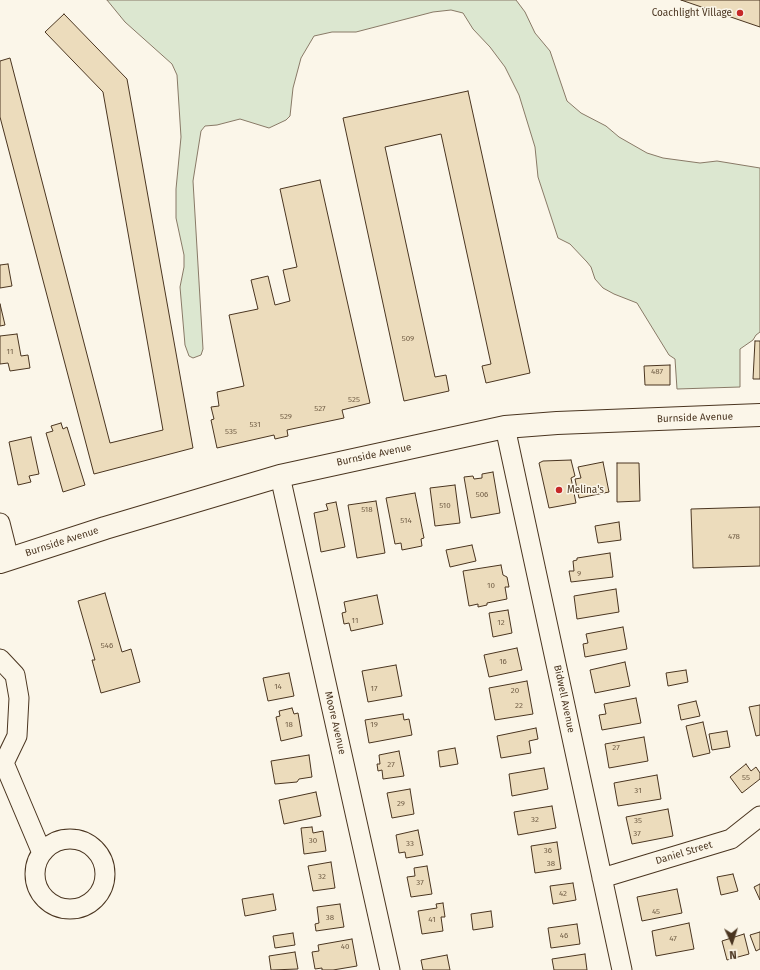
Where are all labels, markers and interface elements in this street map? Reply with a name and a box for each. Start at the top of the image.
place label: Coachlight Village [652,7,732,19]
marker: Coachlight Village [735,8,745,18]
house number: 509 [402,334,414,344]
house number: 11 [7,347,13,357]
house number: 487 [651,367,663,377]
house number: 525 [348,395,360,405]
house number: 527 [314,404,326,414]
street label: Burnside Avenue [657,411,733,425]
house number: 529 [280,412,292,422]
house number: 531 [249,420,261,430]
house number: 535 [225,427,237,437]
street label: Burnside Avenue [335,441,413,469]
place label: Melina's [567,484,604,496]
marker: Melina's [554,485,564,495]
house number: 506 [476,490,488,500]
house number: 510 [439,501,451,511]
house number: 518 [361,505,373,515]
house number: 514 [400,516,412,526]
street label: Burnside Avenue [24,524,100,560]
house number: 478 [728,532,740,542]
house number: 9 [577,569,581,579]
house number: 10 [487,581,495,591]
house number: 11 [352,616,358,626]
house number: 12 [497,618,505,628]
house number: 546 [101,641,113,651]
house number: 16 [499,657,507,667]
street label: Bidwell Avenue [551,664,577,734]
house number: 14 [274,682,282,692]
house number: 17 [370,684,378,694]
house number: 20 [511,686,519,696]
street label: Moore Avenue [322,690,348,756]
house number: 22 [515,701,523,711]
house number: 18 [285,720,293,730]
house number: 19 [370,720,378,730]
house number: 27 [612,743,620,753]
house number: 27 [387,760,395,770]
house number: 55 [742,773,750,783]
house number: 31 [634,786,642,796]
house number: 29 [397,799,405,809]
house number: 32 [531,815,539,825]
house number: 35 [634,816,642,826]
house number: 37 [633,829,641,839]
house number: 30 [309,836,317,846]
house number: 33 [406,839,414,849]
street label: Daniel Street [654,839,714,867]
house number: 36 [544,846,552,856]
house number: 38 [547,859,555,869]
house number: 32 [318,872,326,882]
house number: 37 [416,878,424,888]
house number: 42 [559,889,567,899]
house number: 45 [652,907,660,917]
house number: 38 [326,913,334,923]
house number: 41 [428,915,436,925]
north arrow [712,922,752,962]
house number: 46 [560,931,568,941]
house number: 47 [669,934,677,944]
house number: 40 [341,942,349,952]
text: N [729,948,737,961]

